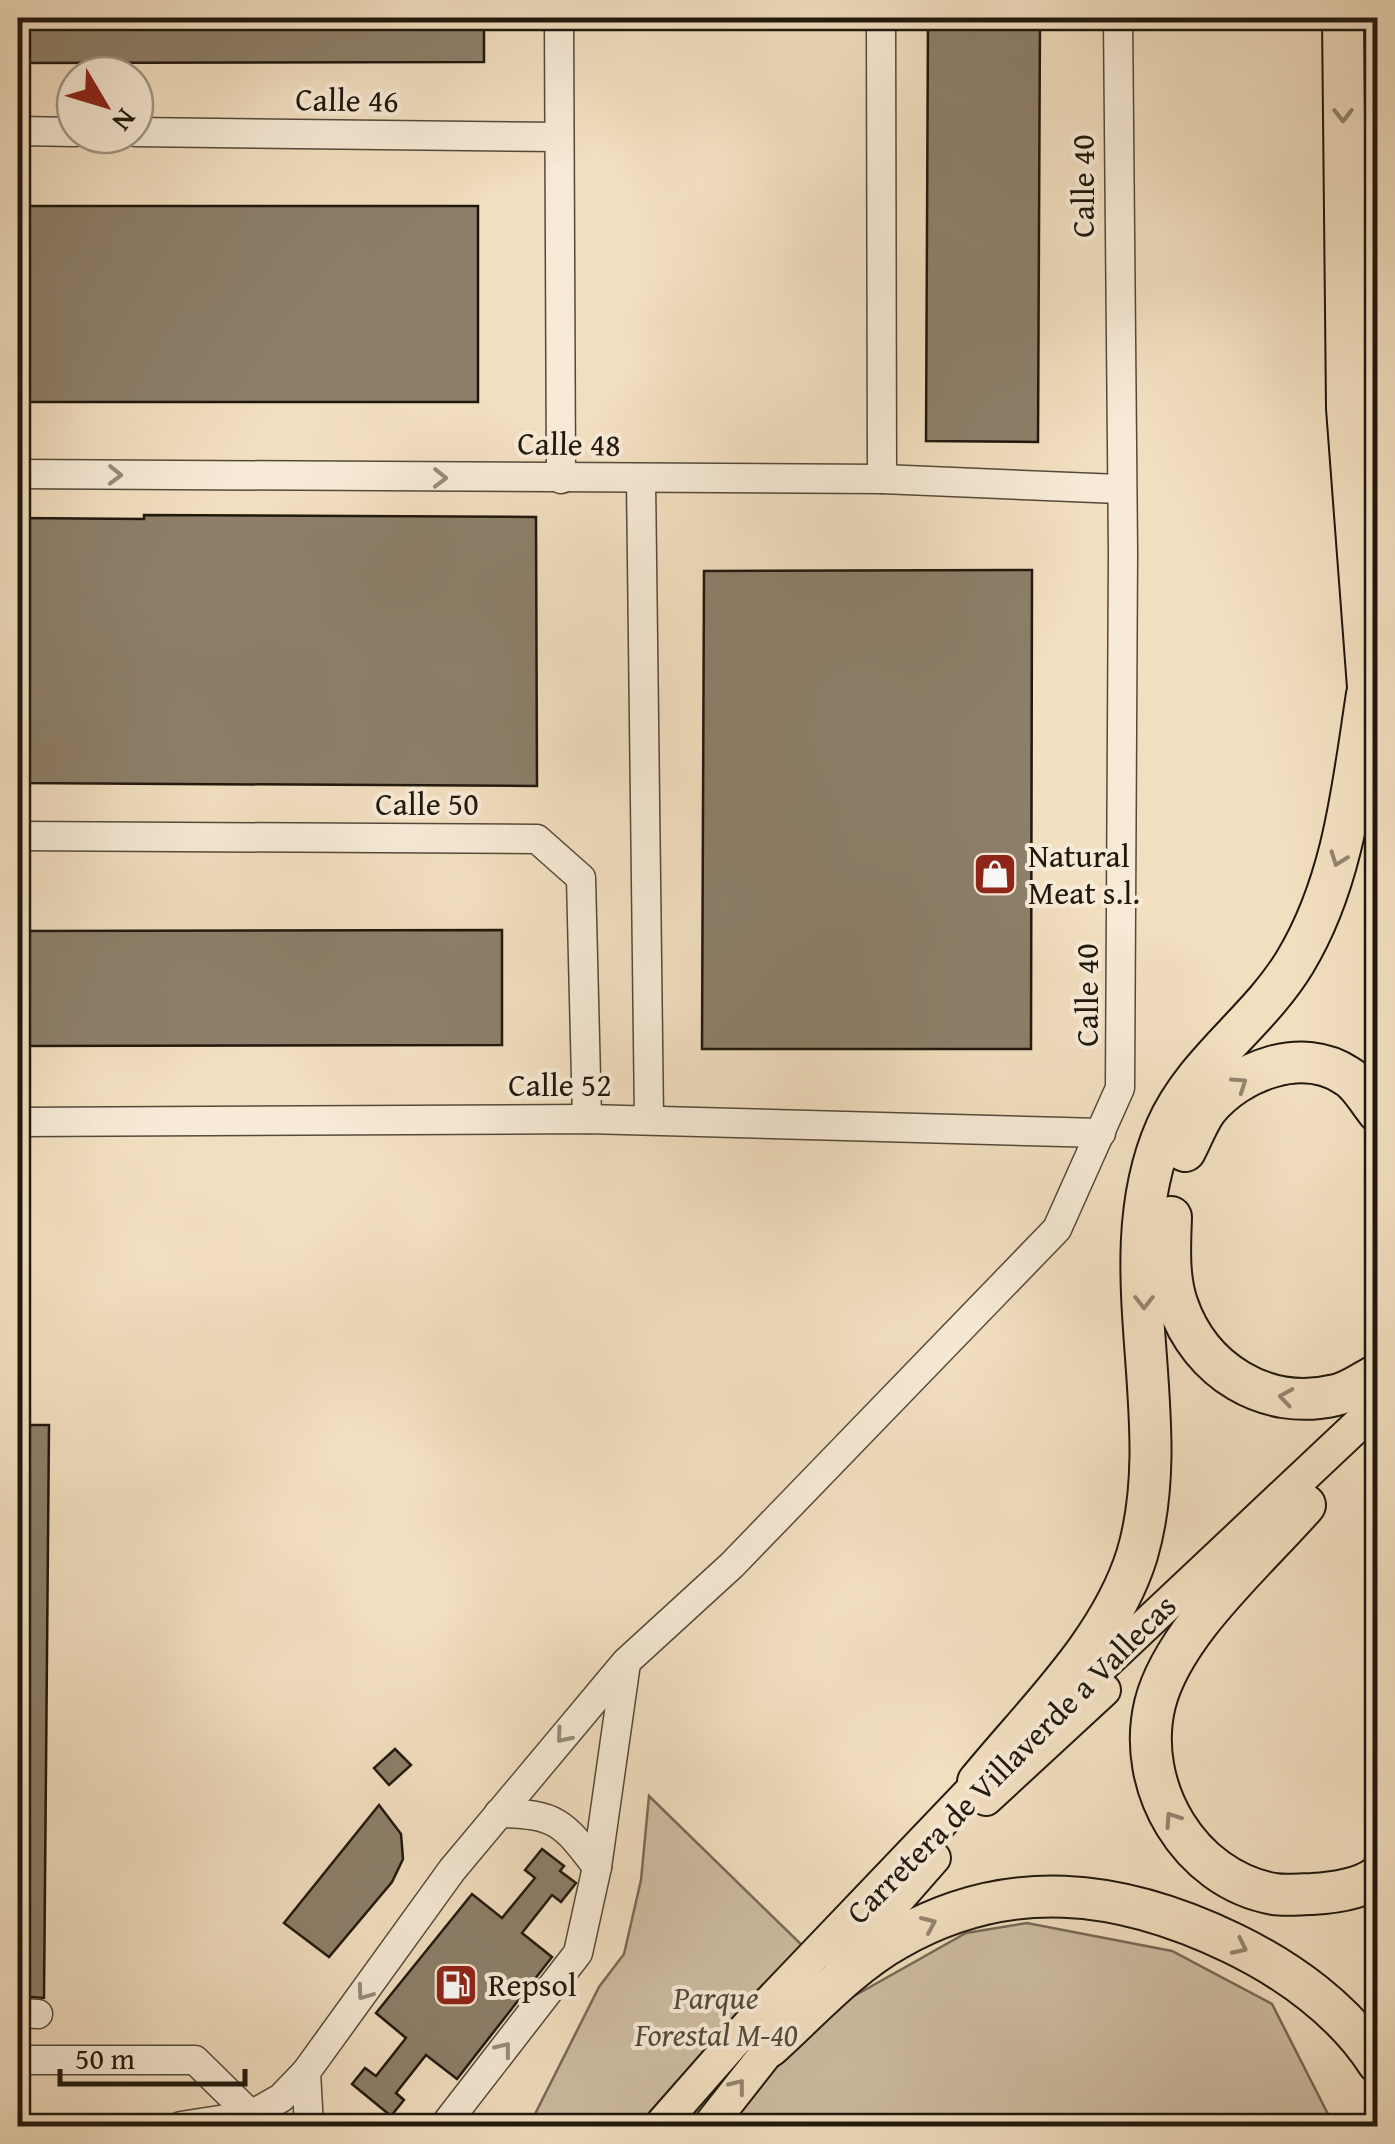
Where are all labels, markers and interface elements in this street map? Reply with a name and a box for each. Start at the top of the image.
north arrow [55,55,155,155]
street label: Calle 46 [295,75,399,124]
text: N [103,101,147,141]
one-way arrow [1332,108,1354,123]
street label: Calle 40 [1059,134,1106,238]
street label: Calle 48 [517,419,621,468]
one-way arrow [108,464,123,486]
one-way arrow [432,467,448,489]
street label: Calle 50 [375,780,479,827]
place label: Natural Meat s.l. [1028,832,1140,916]
one-way arrow [1329,849,1350,866]
shop icon: Natural Meat s.l. [972,851,1018,897]
street label: Calle 40 [1063,943,1110,1047]
street label: Calle 52 [508,1061,612,1108]
one-way arrow [1229,1078,1247,1097]
one-way arrow [1133,1296,1155,1311]
one-way arrow [1278,1387,1294,1408]
street label: Carretera de Villaverde a Vallecas [835,1583,1186,1934]
one-way arrow [557,1725,575,1743]
one-way arrow [1166,1812,1184,1830]
one-way arrow [919,1917,937,1937]
one-way arrow [1229,1935,1247,1954]
place label: Repsol [488,1961,577,2008]
fuel station icon: Repsol [433,1962,479,2008]
park label: Parque Forestal M-40 [634,1974,798,2058]
one-way arrow [357,1981,376,2000]
scale bar [60,2024,245,2086]
text: 50 m [75,2036,135,2080]
one-way arrow [492,2042,510,2060]
one-way arrow [727,2080,744,2098]

